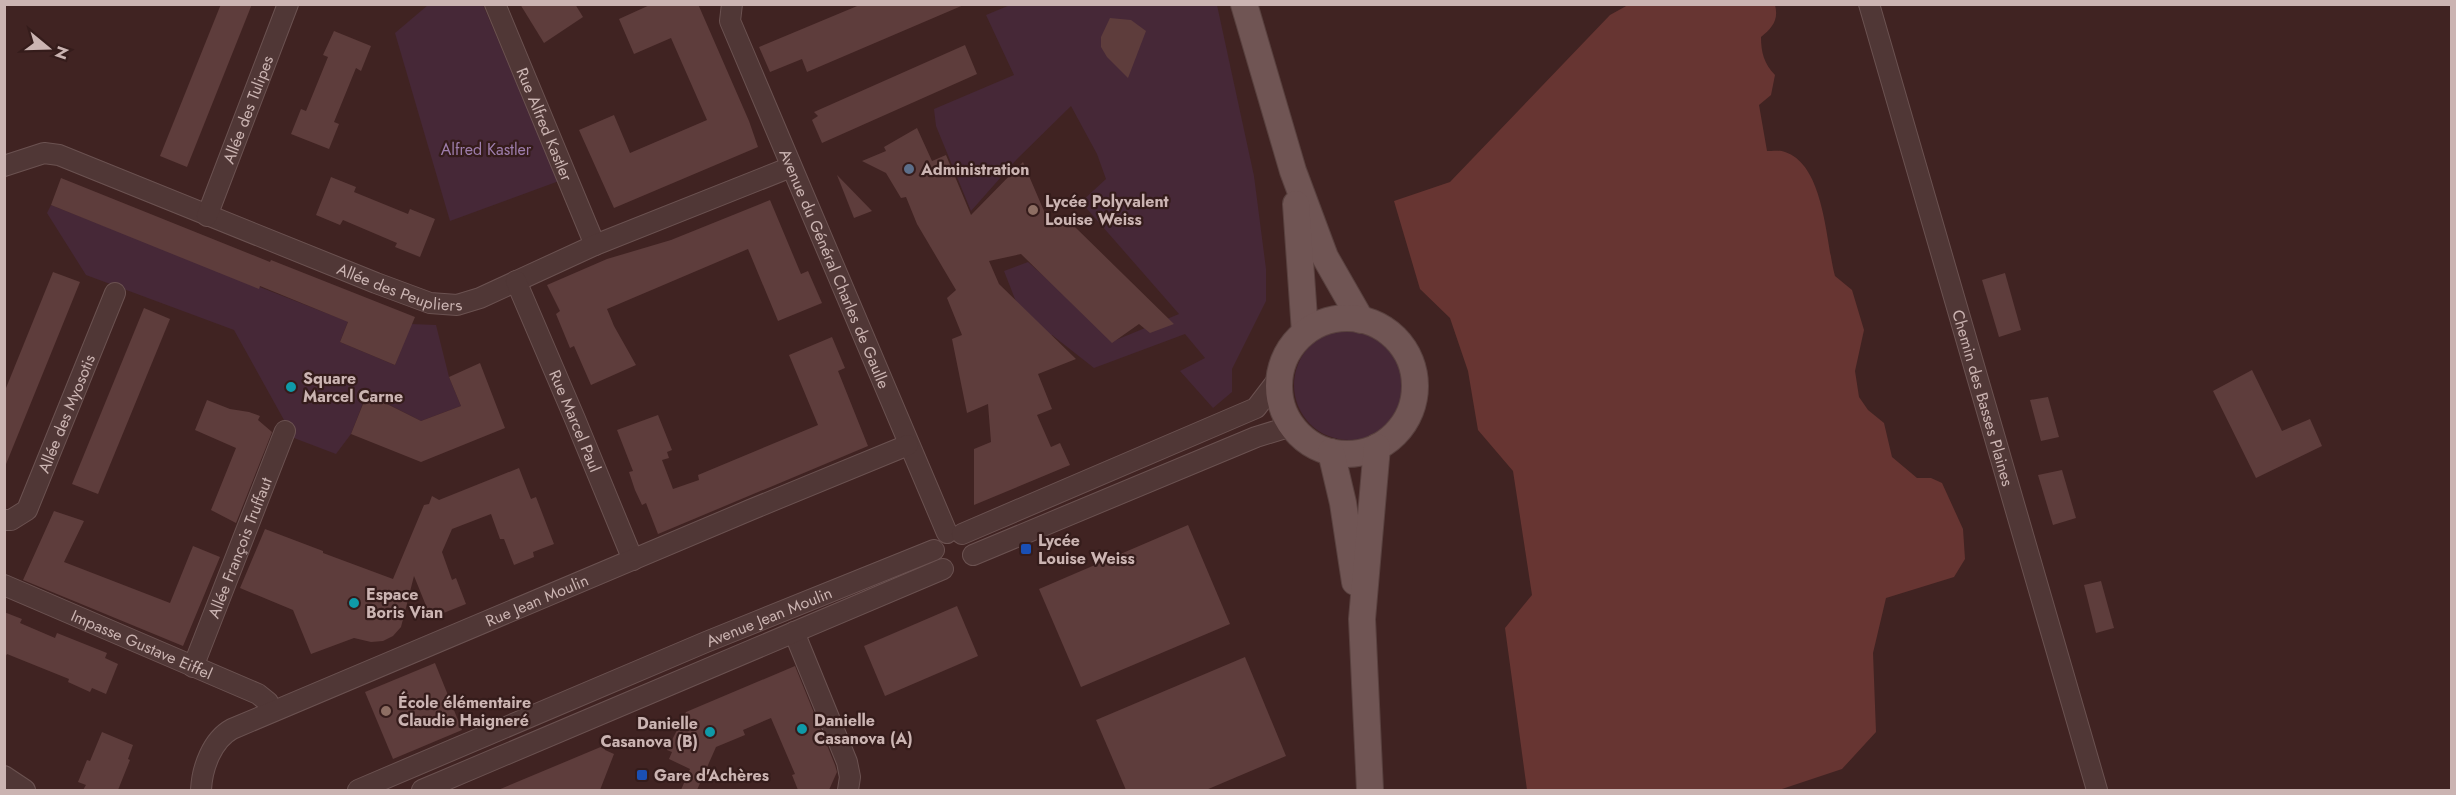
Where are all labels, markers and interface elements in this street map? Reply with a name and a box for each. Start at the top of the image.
north arrow [18,18,78,78]
text: N [49,43,75,62]
street label: Allée des Tulipes [217,52,279,167]
street label: Rue Alfred Kastler [511,64,578,185]
park label: Alfred Kastler [441,138,532,161]
street label: Avenue du Général Charles de Gaulle [774,145,895,392]
place label: Administration [920,158,1030,181]
marker: Administration [902,162,916,176]
place label: Lycée Polyvalent Louise Weiss [1045,190,1170,231]
marker: Lycée Polyvalent Louise Weiss [1026,203,1040,217]
street label: Allée des Peupliers [333,257,465,317]
street label: Chemin des Basses Plaines [1946,307,2019,489]
street label: Allée des Myosotis [32,351,101,476]
street label: Rue Marcel Paul [543,366,607,476]
place label: Square Marcel Carne [303,367,403,408]
marker: Square Marcel Carne [284,380,298,394]
street label: Allée François Truffaut [202,474,278,622]
place label: Lycée Louise Weiss [1038,529,1135,570]
marker: Lycée Louise Weiss [1019,542,1033,556]
street label: Rue Jean Moulin [482,569,592,633]
street label: Avenue Jean Moulin [703,581,836,653]
place label: Espace Boris Vian [366,583,443,624]
marker: Espace Boris Vian [347,596,361,610]
street label: Impasse Gustave Eiffel [67,604,216,685]
place label: École élémentaire Claudie Haigneré [398,691,531,732]
marker: École élémentaire Claudie Haigneré [379,704,393,718]
place label: Danielle Casanova (A) [814,709,913,750]
place label: Danielle Casanova (B) [600,712,698,753]
marker: Danielle Casanova (A) [795,722,809,736]
marker: Danielle Casanova (B) [703,725,717,739]
place label: Gare d'Achères [654,764,769,787]
marker: Gare d'Achères [635,768,649,782]

